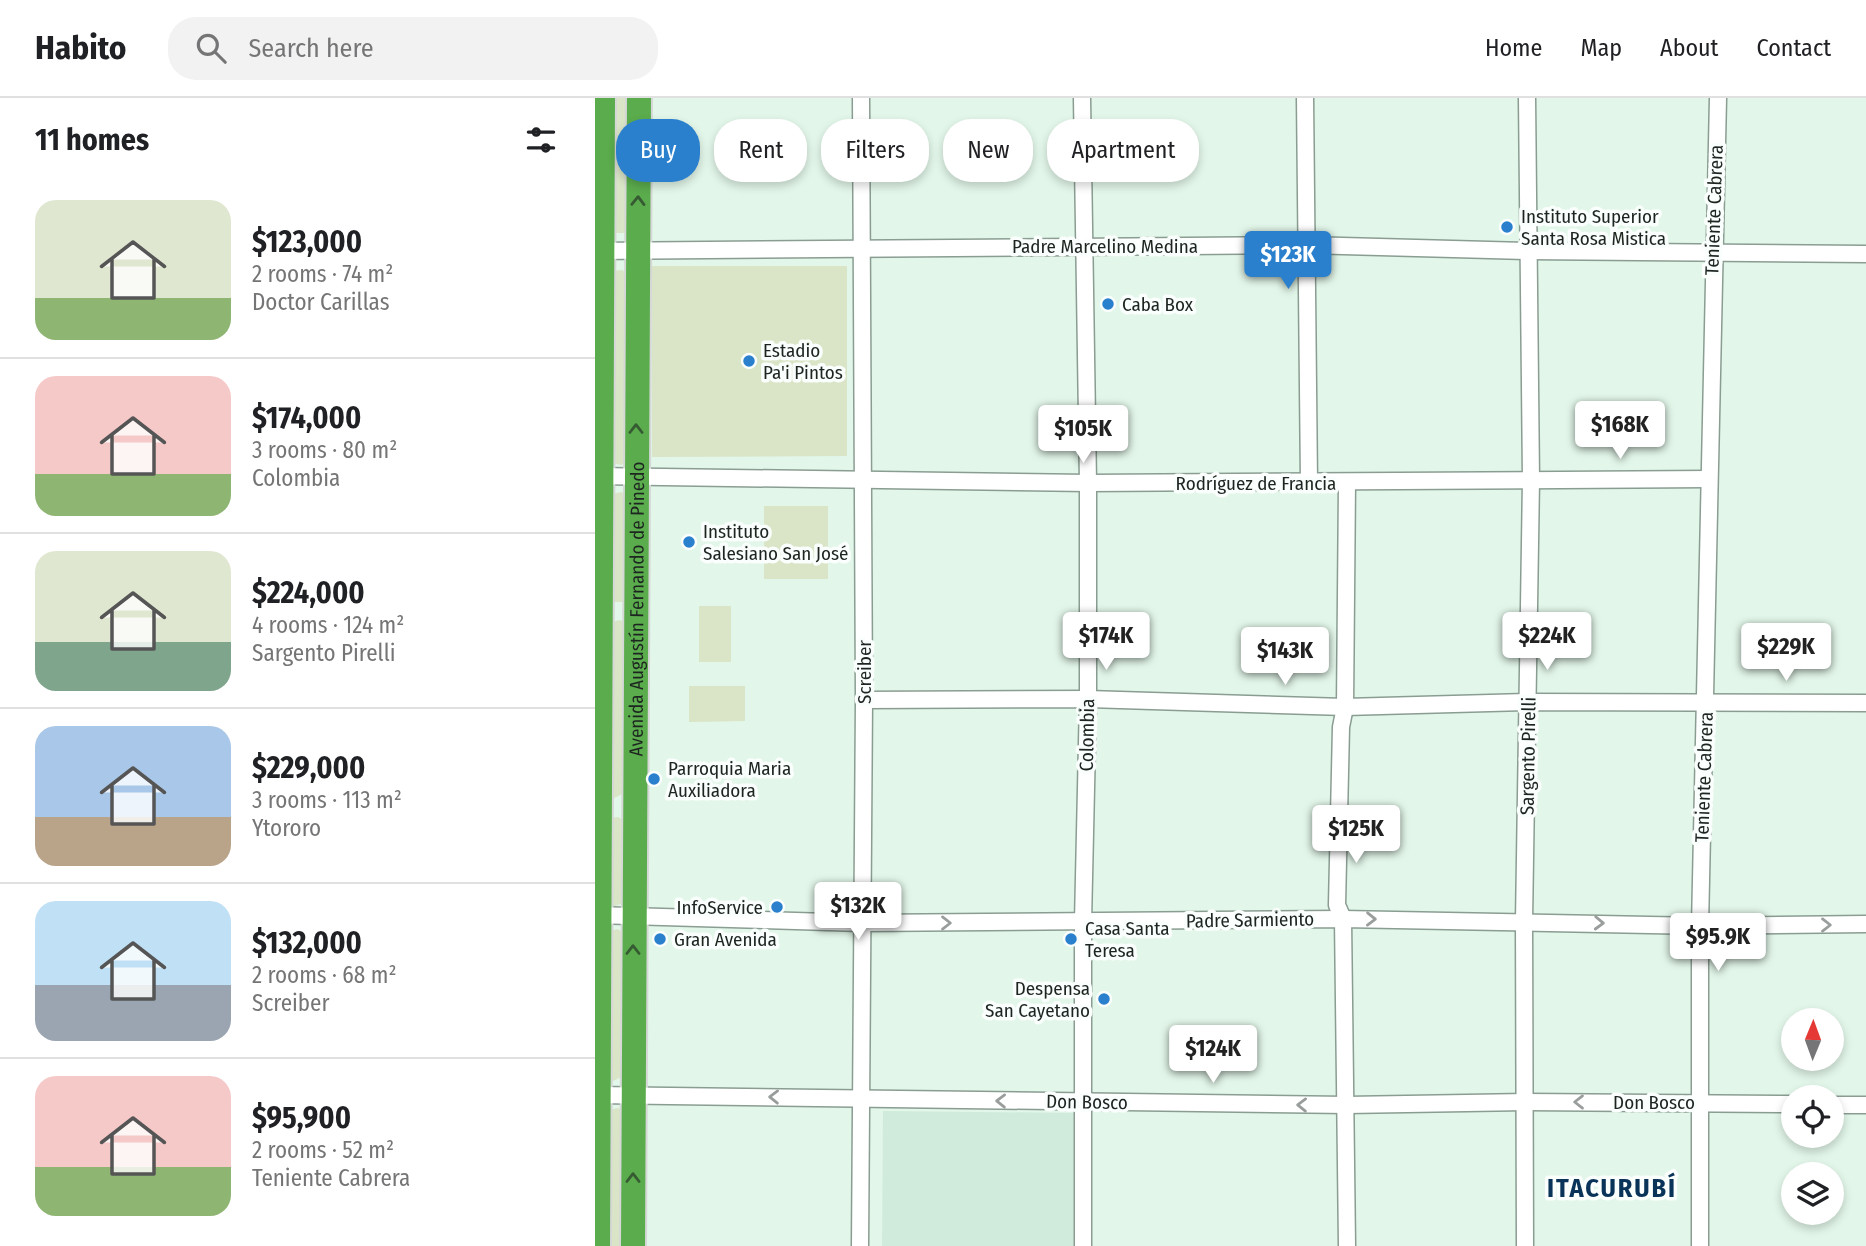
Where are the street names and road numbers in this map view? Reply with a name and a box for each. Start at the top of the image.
street label: Teniente Cabrera [1700,144,1728,276]
street label: Padre Marcelino Medina [1012,235,1198,258]
street label: Avenida Augustín Fernando de Pinedo [624,462,649,757]
street label: Rodríguez de Francia [1176,472,1336,495]
street label: Screiber [853,640,876,704]
street label: Sargento Pirelli [1515,697,1541,815]
street label: Colombia [1075,698,1099,772]
street label: Teniente Cabrera [1690,711,1718,843]
street label: Padre Sarmiento [1186,907,1314,933]
street label: Don Bosco [1046,1090,1128,1114]
street label: Don Bosco [1613,1091,1695,1114]

